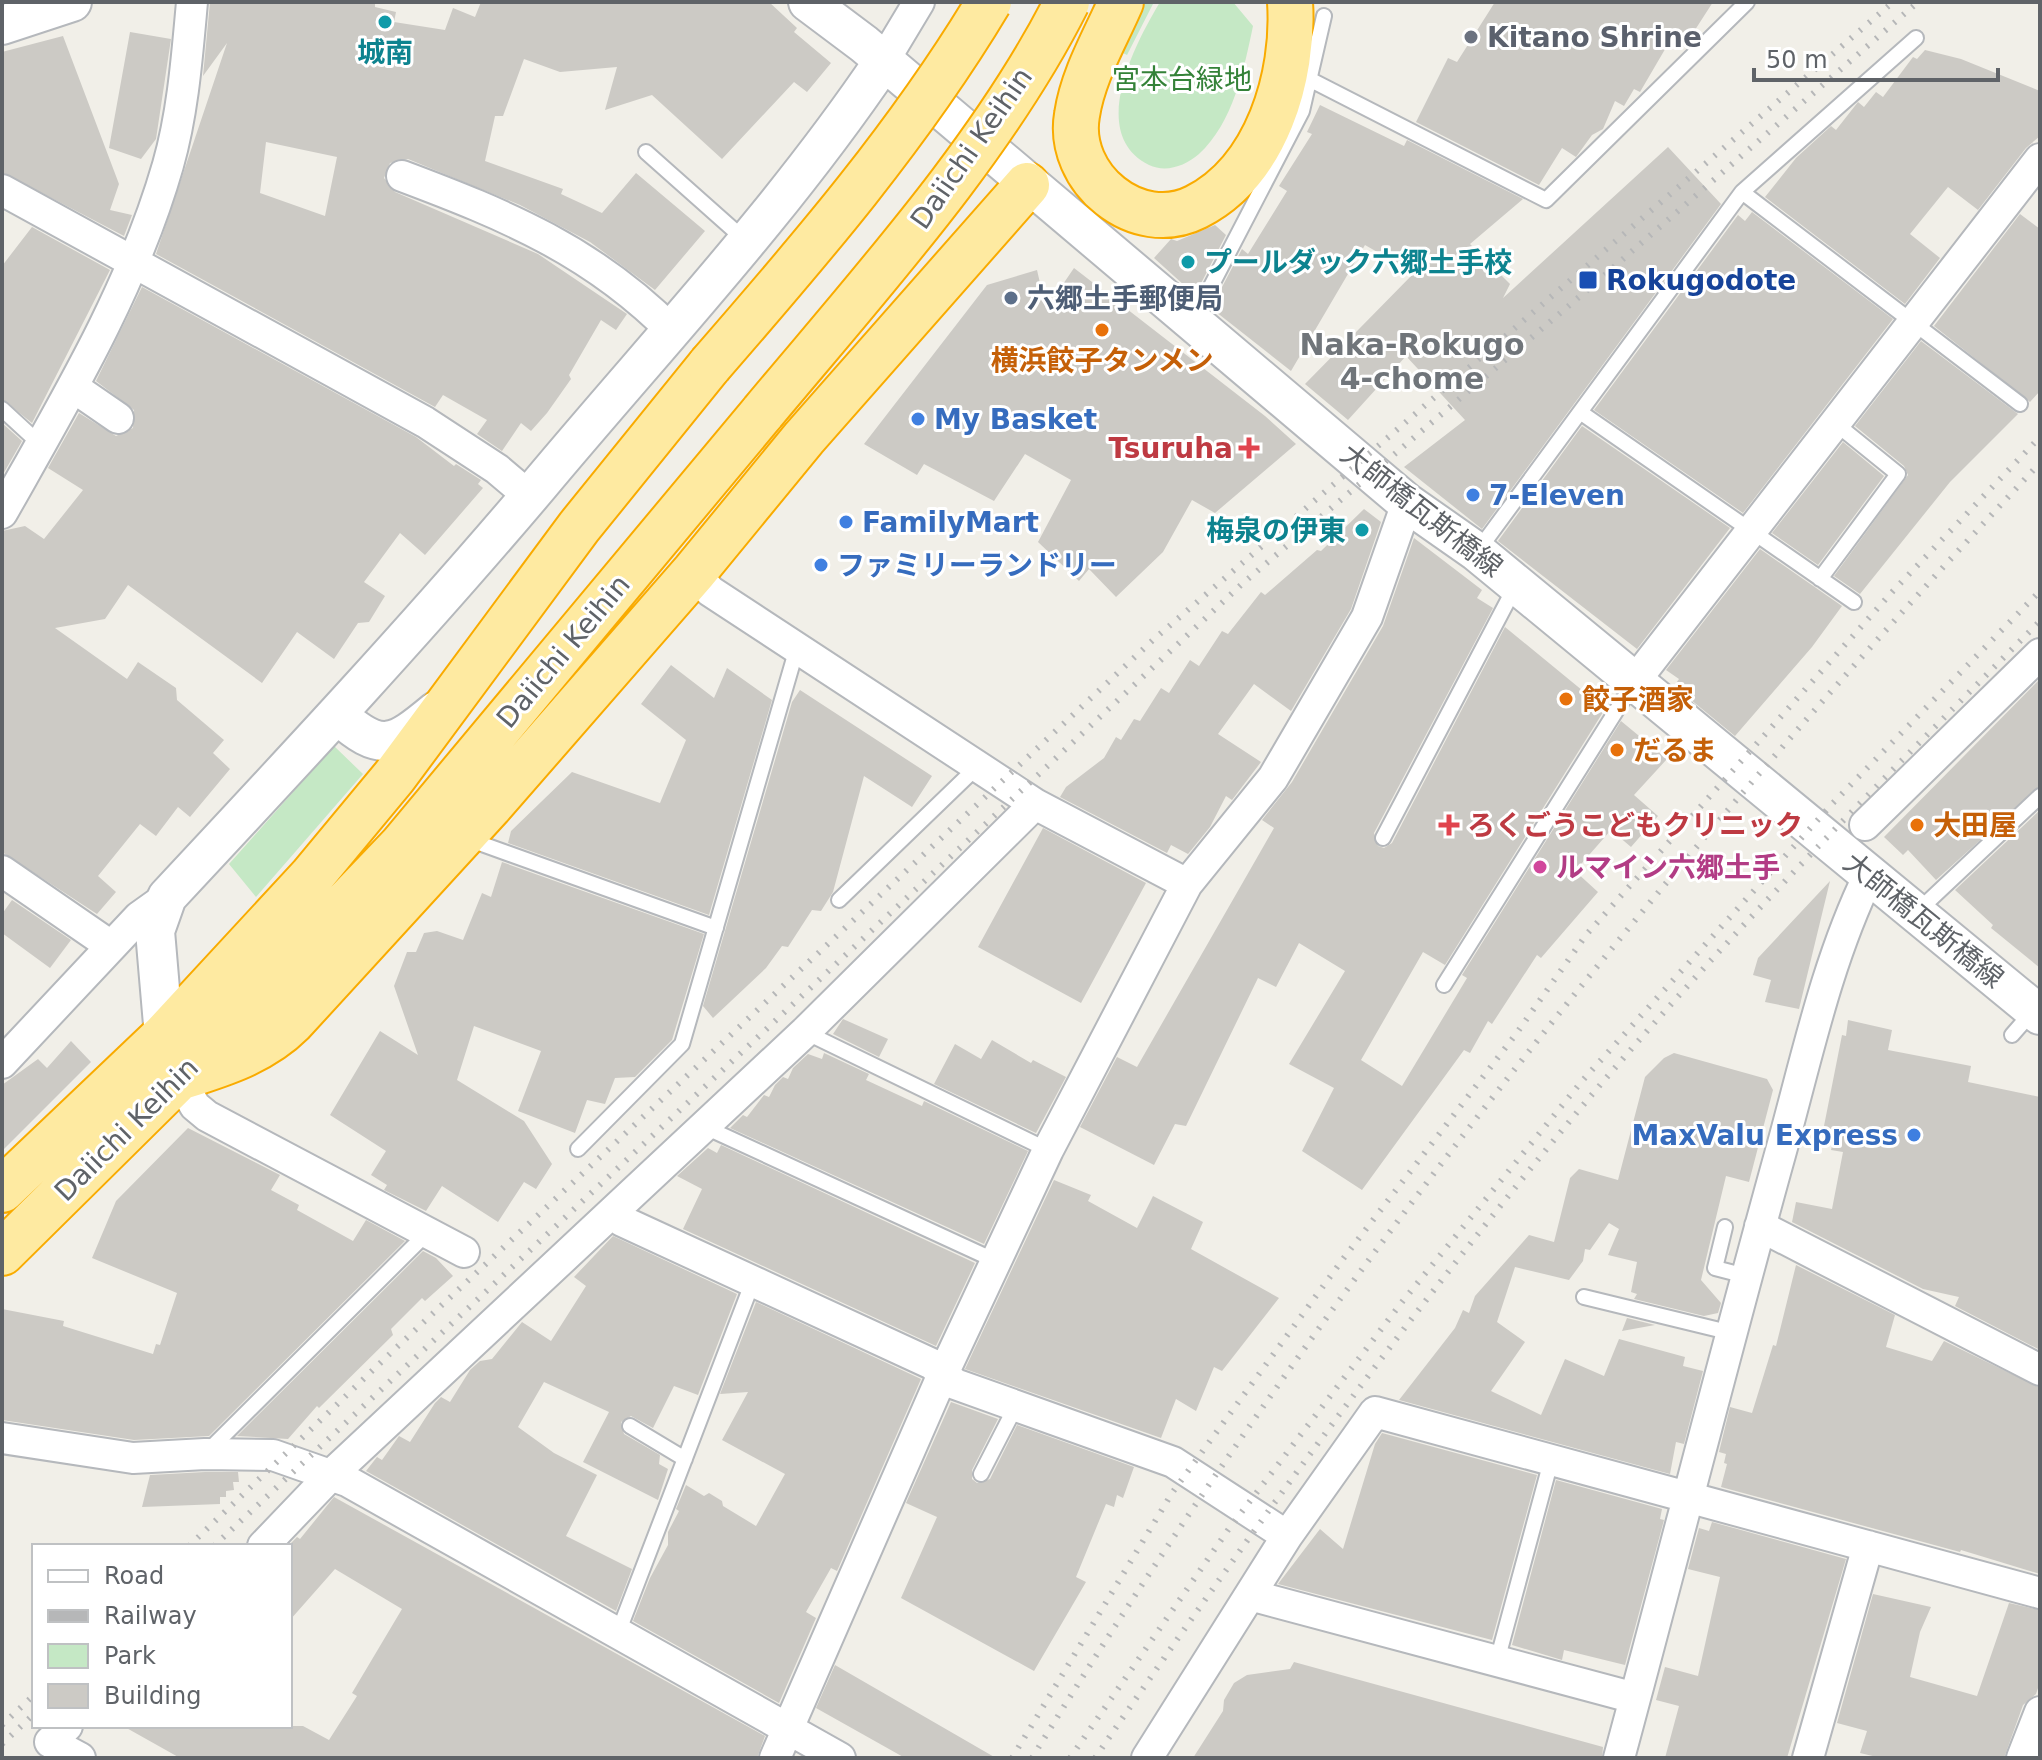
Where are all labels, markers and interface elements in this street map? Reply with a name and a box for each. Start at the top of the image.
marker: 城南 [376,13,394,31]
place label: Kitano Shrine [1487,21,1702,54]
marker: Kitano Shrine [1462,28,1480,46]
scale bar [1754,32,1998,82]
place label: 城南 [357,36,413,69]
text: 50 m [1766,46,1828,74]
street label: Daiichi Keihin [904,61,1039,235]
park label: 宮本台緑地 [1112,63,1252,96]
place label: プールダック六郷土手校 [1204,246,1512,279]
marker: プールダック六郷土手校 [1179,253,1197,271]
place label: Rokugodote [1606,264,1796,297]
marker: Rokugodote [1577,269,1599,291]
place label: 六郷土手郵便局 [1027,282,1223,315]
marker: 六郷土手郵便局 [1002,289,1020,307]
marker: 横浜餃子タンメン [1093,321,1111,339]
district label: Naka-Rokugo 4-chome [1299,327,1525,396]
place label: 横浜餃子タンメン [990,344,1214,377]
place label: My Basket [934,403,1097,436]
marker: My Basket [909,410,927,428]
place label: Tsuruha [1108,432,1233,465]
street label: 大師橋瓦斯橋線 [1334,437,1509,584]
marker: Tsuruha [1240,439,1258,457]
place label: 7-Eleven [1489,479,1625,512]
marker: 7-Eleven [1464,486,1482,504]
place label: FamilyMart [862,506,1039,539]
marker: FamilyMart [837,513,855,531]
place label: 梅泉の伊東 [1206,514,1346,547]
marker: 梅泉の伊東 [1353,521,1371,539]
place label: ファミリーランドリー [837,549,1117,582]
marker: ファミリーランドリー [812,556,830,574]
street label: Daiichi Keihin [490,568,637,734]
place label: 餃子酒家 [1582,683,1694,716]
marker: 餃子酒家 [1557,690,1575,708]
place label: だるま [1633,734,1717,767]
marker: だるま [1608,741,1626,759]
place label: ろくごうこどもクリニック [1467,809,1803,842]
place label: 大田屋 [1933,809,2017,842]
marker: ろくごうこどもクリニック [1438,814,1460,836]
marker: 大田屋 [1908,816,1926,834]
street label: 大師橋瓦斯橋線 [1837,846,2010,995]
place label: ルマイン六郷土手 [1556,851,1780,884]
marker: ルマイン六郷土手 [1531,858,1549,876]
street label: Daiichi Keihin [48,1051,205,1208]
place label: MaxValu Express [1632,1119,1898,1152]
marker: MaxValu Express [1905,1126,1923,1144]
legend [32,1544,292,1728]
text: Road [104,1562,164,1590]
text: Railway [104,1602,197,1630]
text: Park [104,1642,156,1670]
text: Building [104,1682,201,1710]

